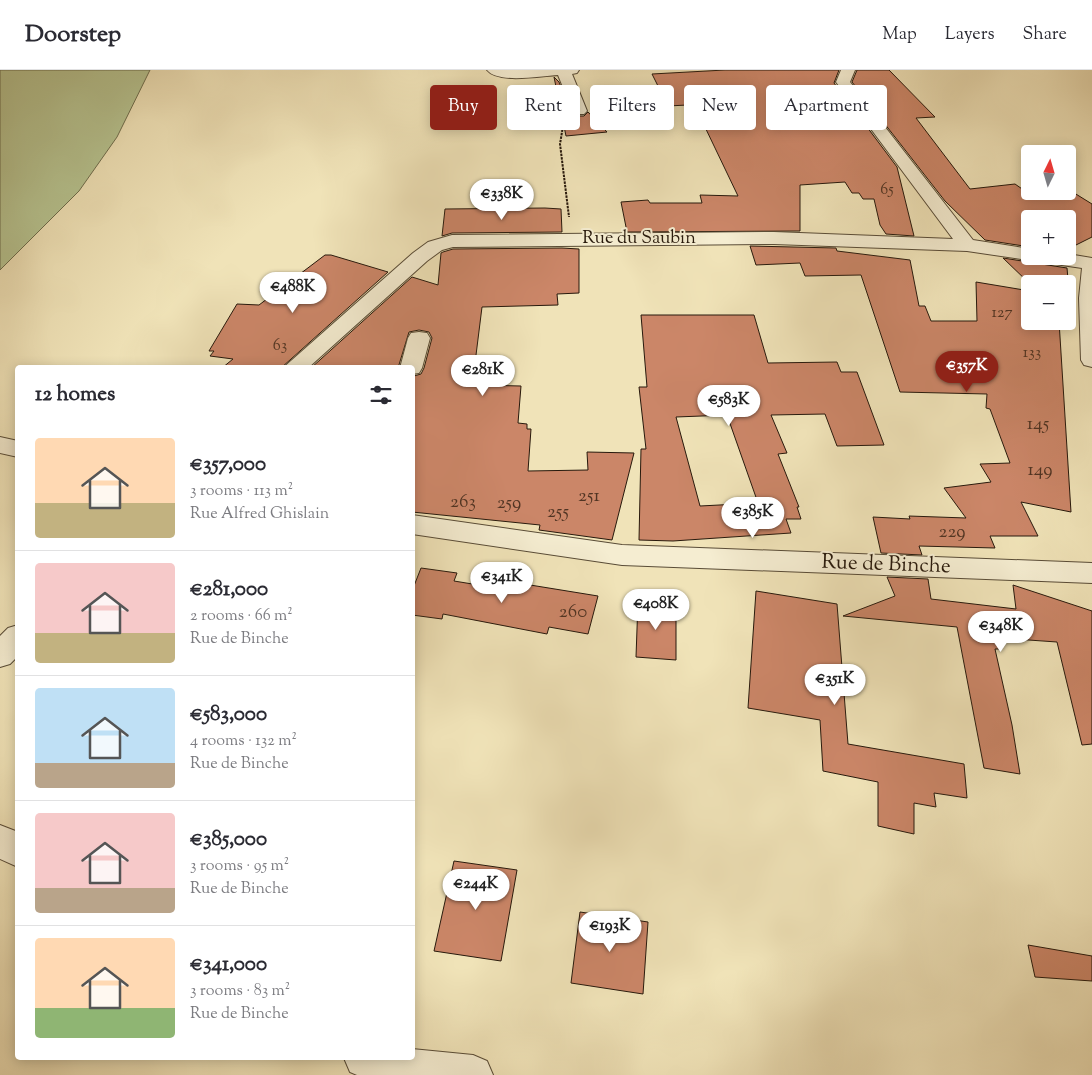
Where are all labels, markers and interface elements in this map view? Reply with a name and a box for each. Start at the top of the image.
text: Doorstep [25,18,121,52]
text: Map [882,22,917,48]
text: Layers [945,22,995,48]
text: Share [1023,22,1067,48]
chip: Buy [430,85,497,130]
chip: Rent [507,85,580,130]
chip: Filters [590,85,674,130]
chip: New [684,85,756,130]
chip: Apartment [766,85,887,130]
north arrow [1021,145,1076,200]
map controls [1021,145,1076,330]
pin: €338K [467,178,537,221]
house number: 65 [880,179,894,202]
text: €338K [481,183,523,206]
button: + [1021,210,1076,265]
street label: Rue du Saubin [582,226,696,252]
pin: €488K [258,272,328,314]
button: − [1021,275,1076,330]
text: €488K [271,276,315,299]
house number: 127 [992,302,1012,325]
house number: 63 [273,335,287,358]
house number: 133 [1023,342,1041,365]
pin: €357K [932,350,1002,393]
pin: €281K [448,354,518,397]
text: €357K [946,355,988,378]
text: €281K [462,359,504,382]
text: 12 homes [35,380,115,410]
icon: filters [367,381,395,409]
pin: €583K [694,384,764,427]
text: €583K [708,389,750,412]
house number: 145 [1027,411,1050,438]
text: €357,000 [190,450,266,480]
house number: 149 [1027,457,1053,484]
icon: home [75,458,135,518]
text: 3 rooms · 113 m² [190,480,293,503]
house number: 251 [578,483,600,510]
house number: 263 [450,489,476,516]
house number: 259 [497,490,521,517]
pin: €385K [718,496,788,539]
house number: 255 [547,499,570,526]
text: €385K [732,501,774,524]
text: Rue Alfred Ghislain [190,503,329,526]
house number: 229 [938,519,966,546]
street label: Rue de Binche [821,548,951,582]
pin: €341K [467,562,537,604]
text: €341K [481,566,523,589]
text: €281,000 [190,575,268,605]
icon: home [75,583,135,643]
pin: €408K [621,588,691,631]
text: €408K [633,593,679,616]
house number: 260 [559,599,587,626]
text: 2 rooms · 66 m² [190,605,293,628]
pin: €348K [966,610,1036,653]
text: €348K [979,615,1023,638]
text: Rue de Binche [190,628,289,651]
pin: €351K [800,664,870,706]
text: €351K [816,668,854,691]
text: €583,000 [190,700,267,730]
icon: home [75,708,135,768]
text: 4 rooms · 132 m² [190,730,297,753]
text: Rue de Binche [190,753,289,776]
text: €385,000 [190,825,267,855]
icon: home [75,833,135,893]
text: 3 rooms · 95 m² [190,855,289,878]
pin: €244K [441,868,511,911]
text: €244K [454,873,498,896]
text: Rue de Binche [190,878,289,901]
pin: €193K [575,910,645,953]
text: €193K [590,915,630,938]
text: €341,000 [190,950,267,980]
icon: home [75,958,135,1018]
text: 3 rooms · 83 m² [190,980,290,1003]
text: Rue de Binche [190,1003,289,1026]

